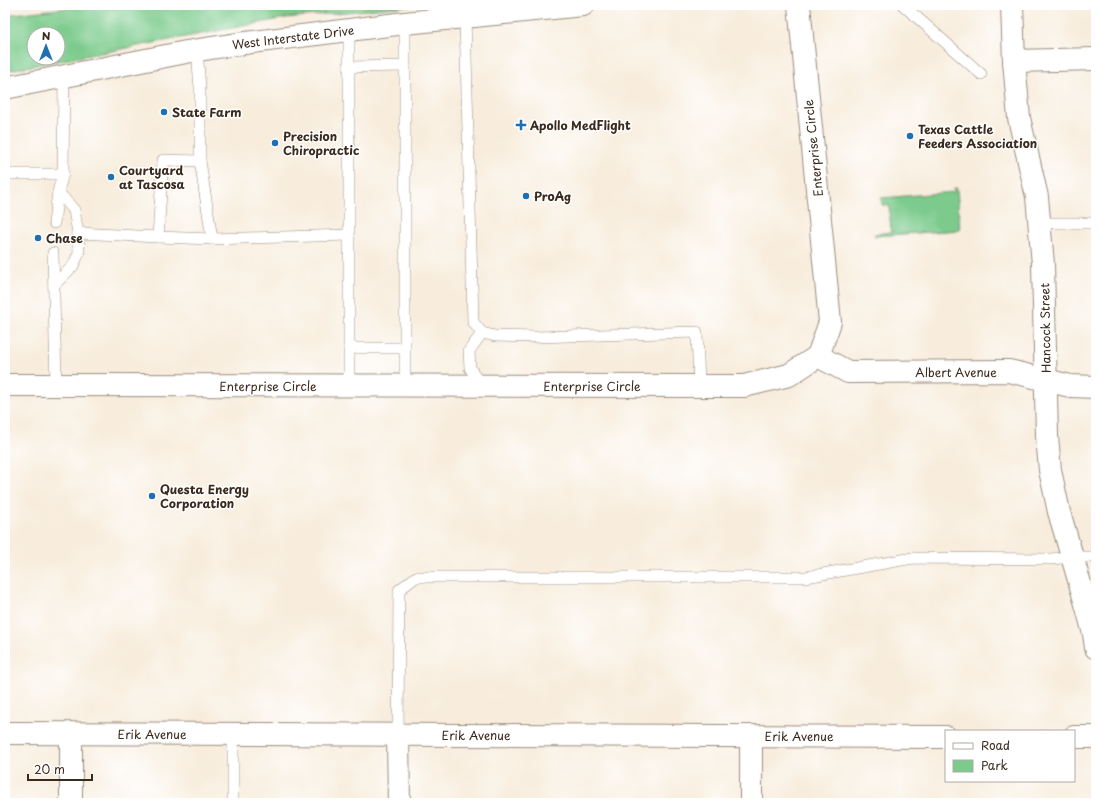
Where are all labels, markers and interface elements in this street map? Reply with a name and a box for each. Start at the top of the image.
street label: West Interstate Drive [231,21,355,53]
north arrow [26,26,66,66]
text: N [42,27,51,44]
street label: Enterprise Circle [799,98,827,197]
place label: State Farm [172,103,242,121]
marker: State Farm [159,107,169,117]
place label: Apollo MedFlight [529,116,631,134]
marker: Apollo MedFlight [515,119,527,131]
place label: Texas Cattle Feeders Association [918,120,1037,152]
place label: Precision Chiropractic [283,127,360,159]
marker: Texas Cattle Feeders Association [905,131,915,141]
marker: Precision Chiropractic [270,138,280,148]
place label: Courtyard at Tascosa [119,161,185,193]
marker: Courtyard at Tascosa [106,172,116,182]
place label: ProAg [534,187,571,205]
marker: ProAg [521,191,531,201]
place label: Chase [46,229,83,247]
marker: Chase [33,233,43,243]
street label: Hancock Street [1035,283,1055,373]
street label: Albert Avenue [915,363,997,381]
street label: Enterprise Circle [219,377,317,395]
street label: Enterprise Circle [543,377,641,395]
place label: Questa Energy Corporation [160,480,249,512]
marker: Questa Energy Corporation [147,491,157,501]
street label: Erik Avenue [118,725,187,743]
street label: Erik Avenue [442,726,511,744]
street label: Erik Avenue [765,727,834,745]
legend [945,730,1075,782]
text: Road [981,736,1010,754]
scale bar [28,756,92,782]
text: Park [981,756,1008,774]
text: 20 m [34,760,65,778]

